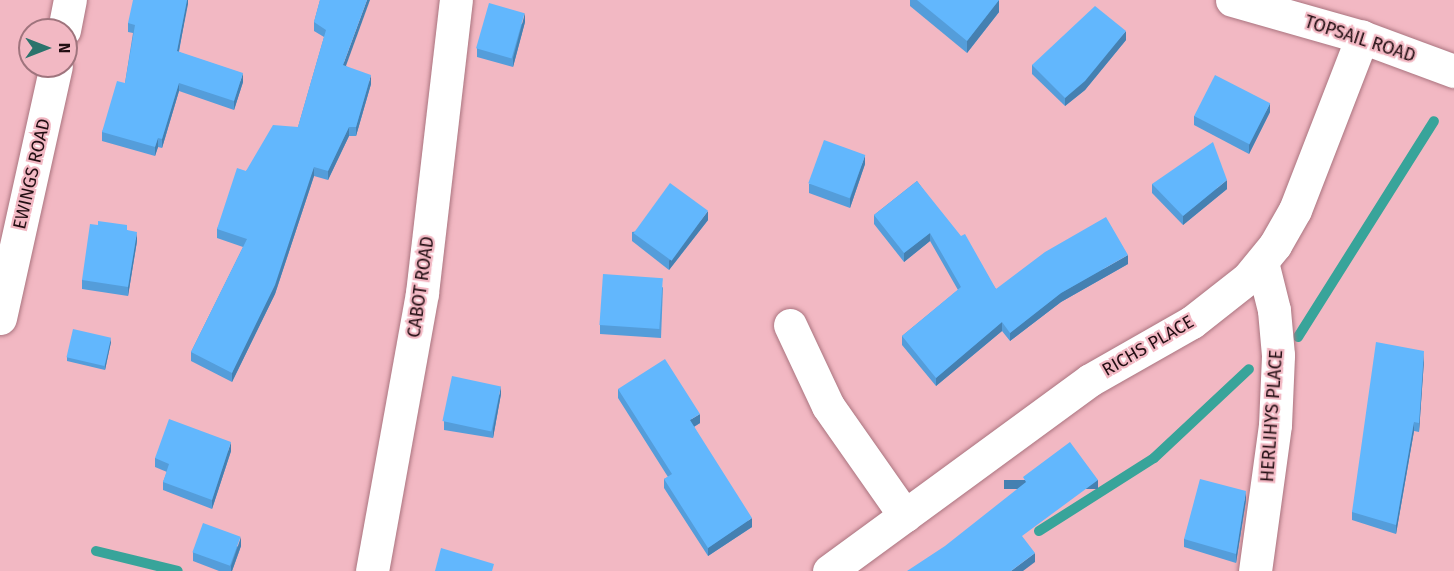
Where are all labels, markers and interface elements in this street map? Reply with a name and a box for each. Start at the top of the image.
street label: TOPSAIL ROAD [1302,11,1418,67]
north arrow [18,18,78,78]
text: N [55,43,74,53]
street label: EWINGS ROAD [9,117,55,231]
street label: CABOT ROAD [403,235,439,339]
street label: RICHS PLACE [1098,311,1198,381]
street label: HERLIHYS PLACE [1257,349,1287,483]

